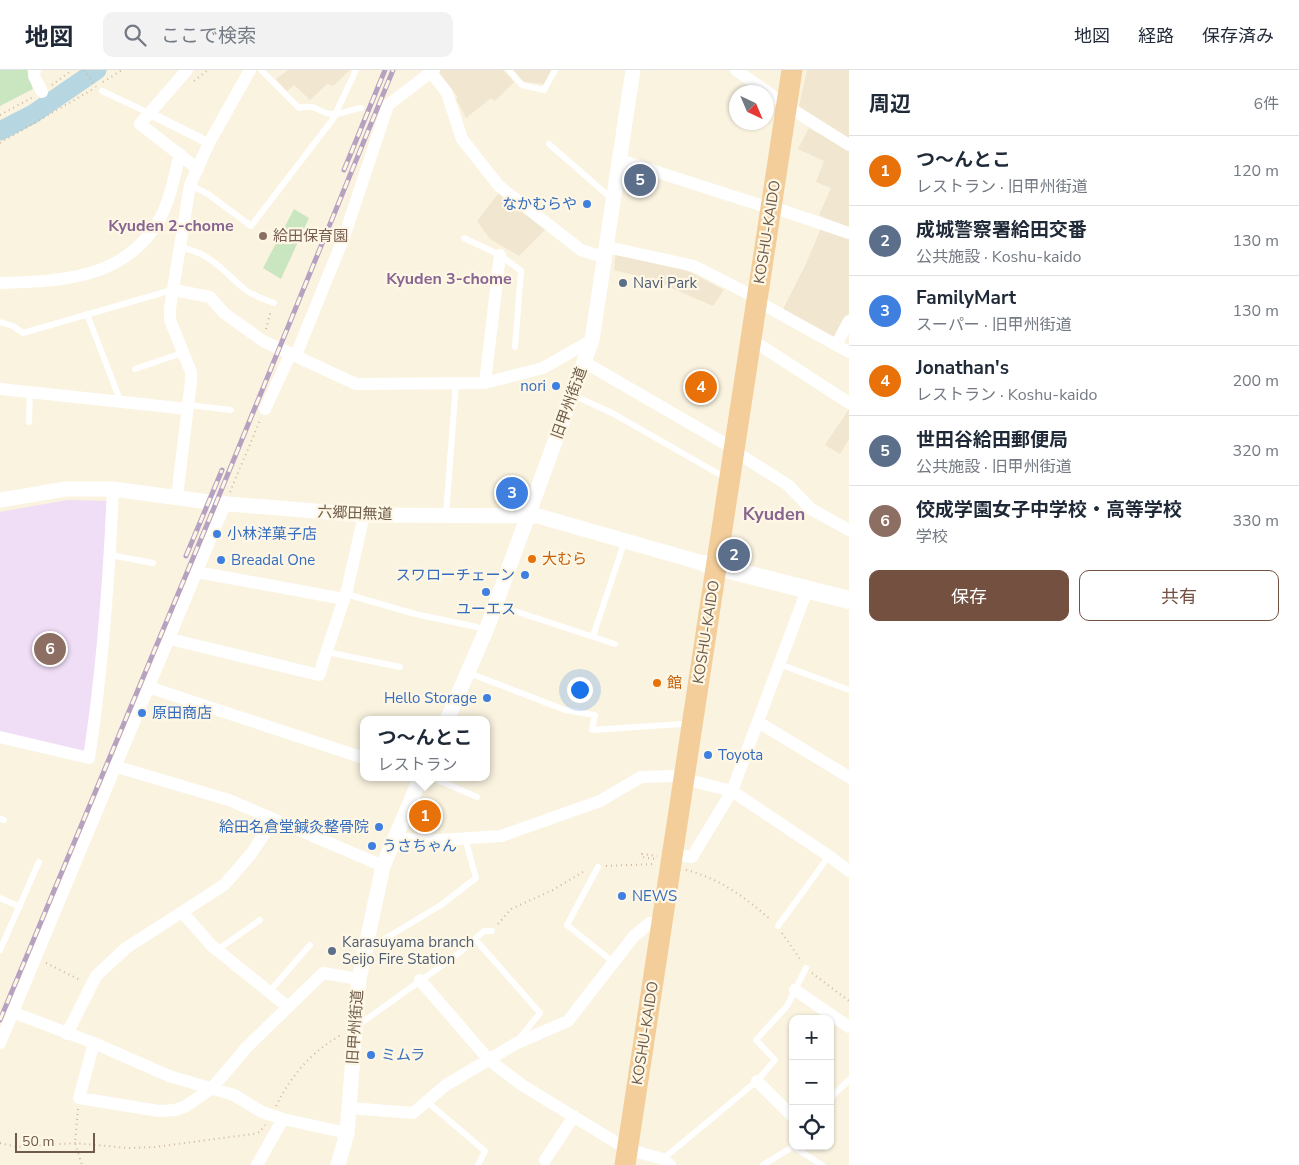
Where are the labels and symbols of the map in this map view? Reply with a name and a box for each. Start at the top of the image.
north arrow [729,85,774,130]
pin: 5 [624,161,656,199]
street label: KOSHU-KAIDO [749,179,785,285]
place label: なかむらや [502,194,577,214]
marker: なかむらや [581,198,593,210]
district label: Kyuden 2-chome [108,215,234,237]
place label: 給田保育園 [273,226,348,246]
marker: 給田保育園 [257,230,269,242]
district label: Kyuden 3-chome [386,268,512,290]
place label: Navi Park [633,273,697,293]
marker: Navi Park [617,277,629,289]
street label: 旧甲州街道 [547,364,591,442]
pin: 4 [685,368,717,406]
place label: nori [520,376,546,396]
marker: nori [550,380,562,392]
pin: 3 [496,474,528,512]
street label: 六郷田無道 [317,502,393,524]
district label: Kyuden [743,502,805,526]
place label: 小林洋菓子店 [227,524,317,544]
marker: 小林洋菓子店 [211,528,223,540]
pin: 2 [718,536,750,574]
place label: 大むら [542,549,587,569]
place label: Breadal One [231,550,315,570]
marker: 大むら [526,553,538,565]
marker: Breadal One [215,554,227,566]
place label: スワローチェーン [396,565,515,585]
marker: スワローチェーン [519,569,531,581]
street label: KOSHU-KAIDO [688,579,724,685]
marker: ユーエス [480,586,492,598]
place label: ユーエス [456,599,516,619]
pin: 6 [34,630,66,668]
place label: 館 [667,673,682,693]
your location [567,677,593,703]
marker: 館 [651,677,663,689]
place label: Hello Storage [384,688,477,708]
marker: Hello Storage [481,692,493,704]
place label: 原田商店 [152,703,212,723]
marker: 原田商店 [136,707,148,719]
place label: Toyota [718,745,763,765]
marker: Toyota [702,749,714,761]
pin: 1 [409,797,441,835]
place label: 給田名倉堂鍼灸整骨院 [219,817,369,837]
marker: 給田名倉堂鍼灸整骨院 [373,821,385,833]
place label: うさちゃん [382,836,457,856]
marker: うさちゃん [366,840,378,852]
place label: NEWS [632,886,677,906]
marker: NEWS [616,890,628,902]
place label: Karasuyama branch Seijo Fire Station [342,932,474,969]
marker: Karasuyama branch Seijo Fire Station [326,945,338,957]
street label: KOSHU-KAIDO [627,980,663,1086]
street label: 旧甲州街道 [342,989,368,1065]
place label: ミムラ [381,1045,425,1065]
marker: ミムラ [365,1049,377,1061]
scale bar [15,1130,95,1153]

